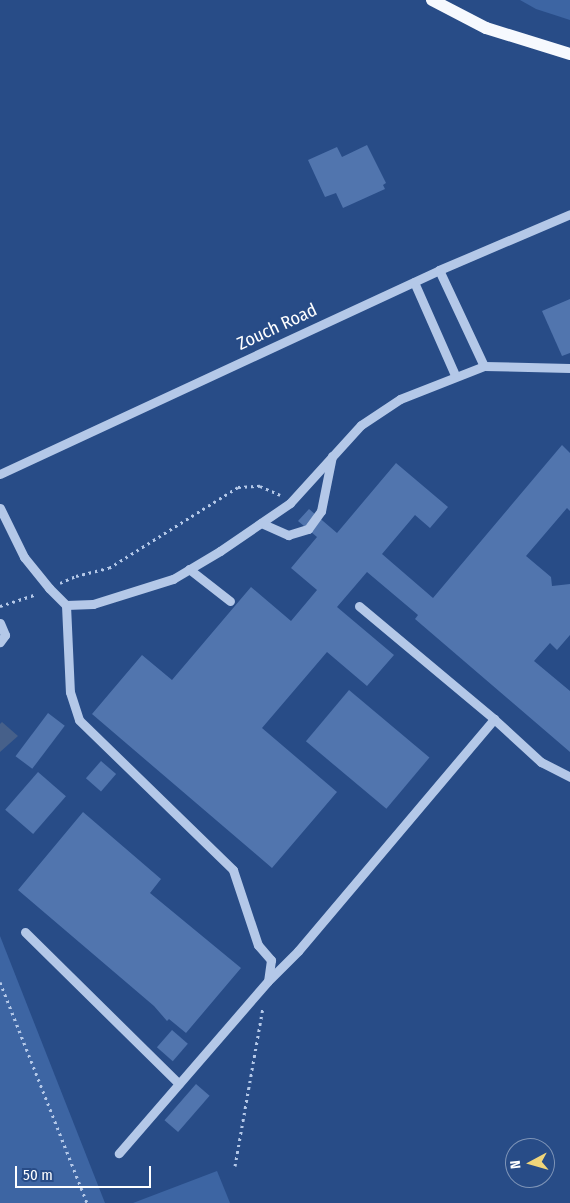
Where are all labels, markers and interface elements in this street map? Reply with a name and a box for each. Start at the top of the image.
street label: Zouch Road [234,299,320,355]
north arrow [505,1138,555,1188]
scale bar [18,1156,154,1188]
text: N [507,1159,524,1170]
text: 50 m [23,1166,53,1184]

